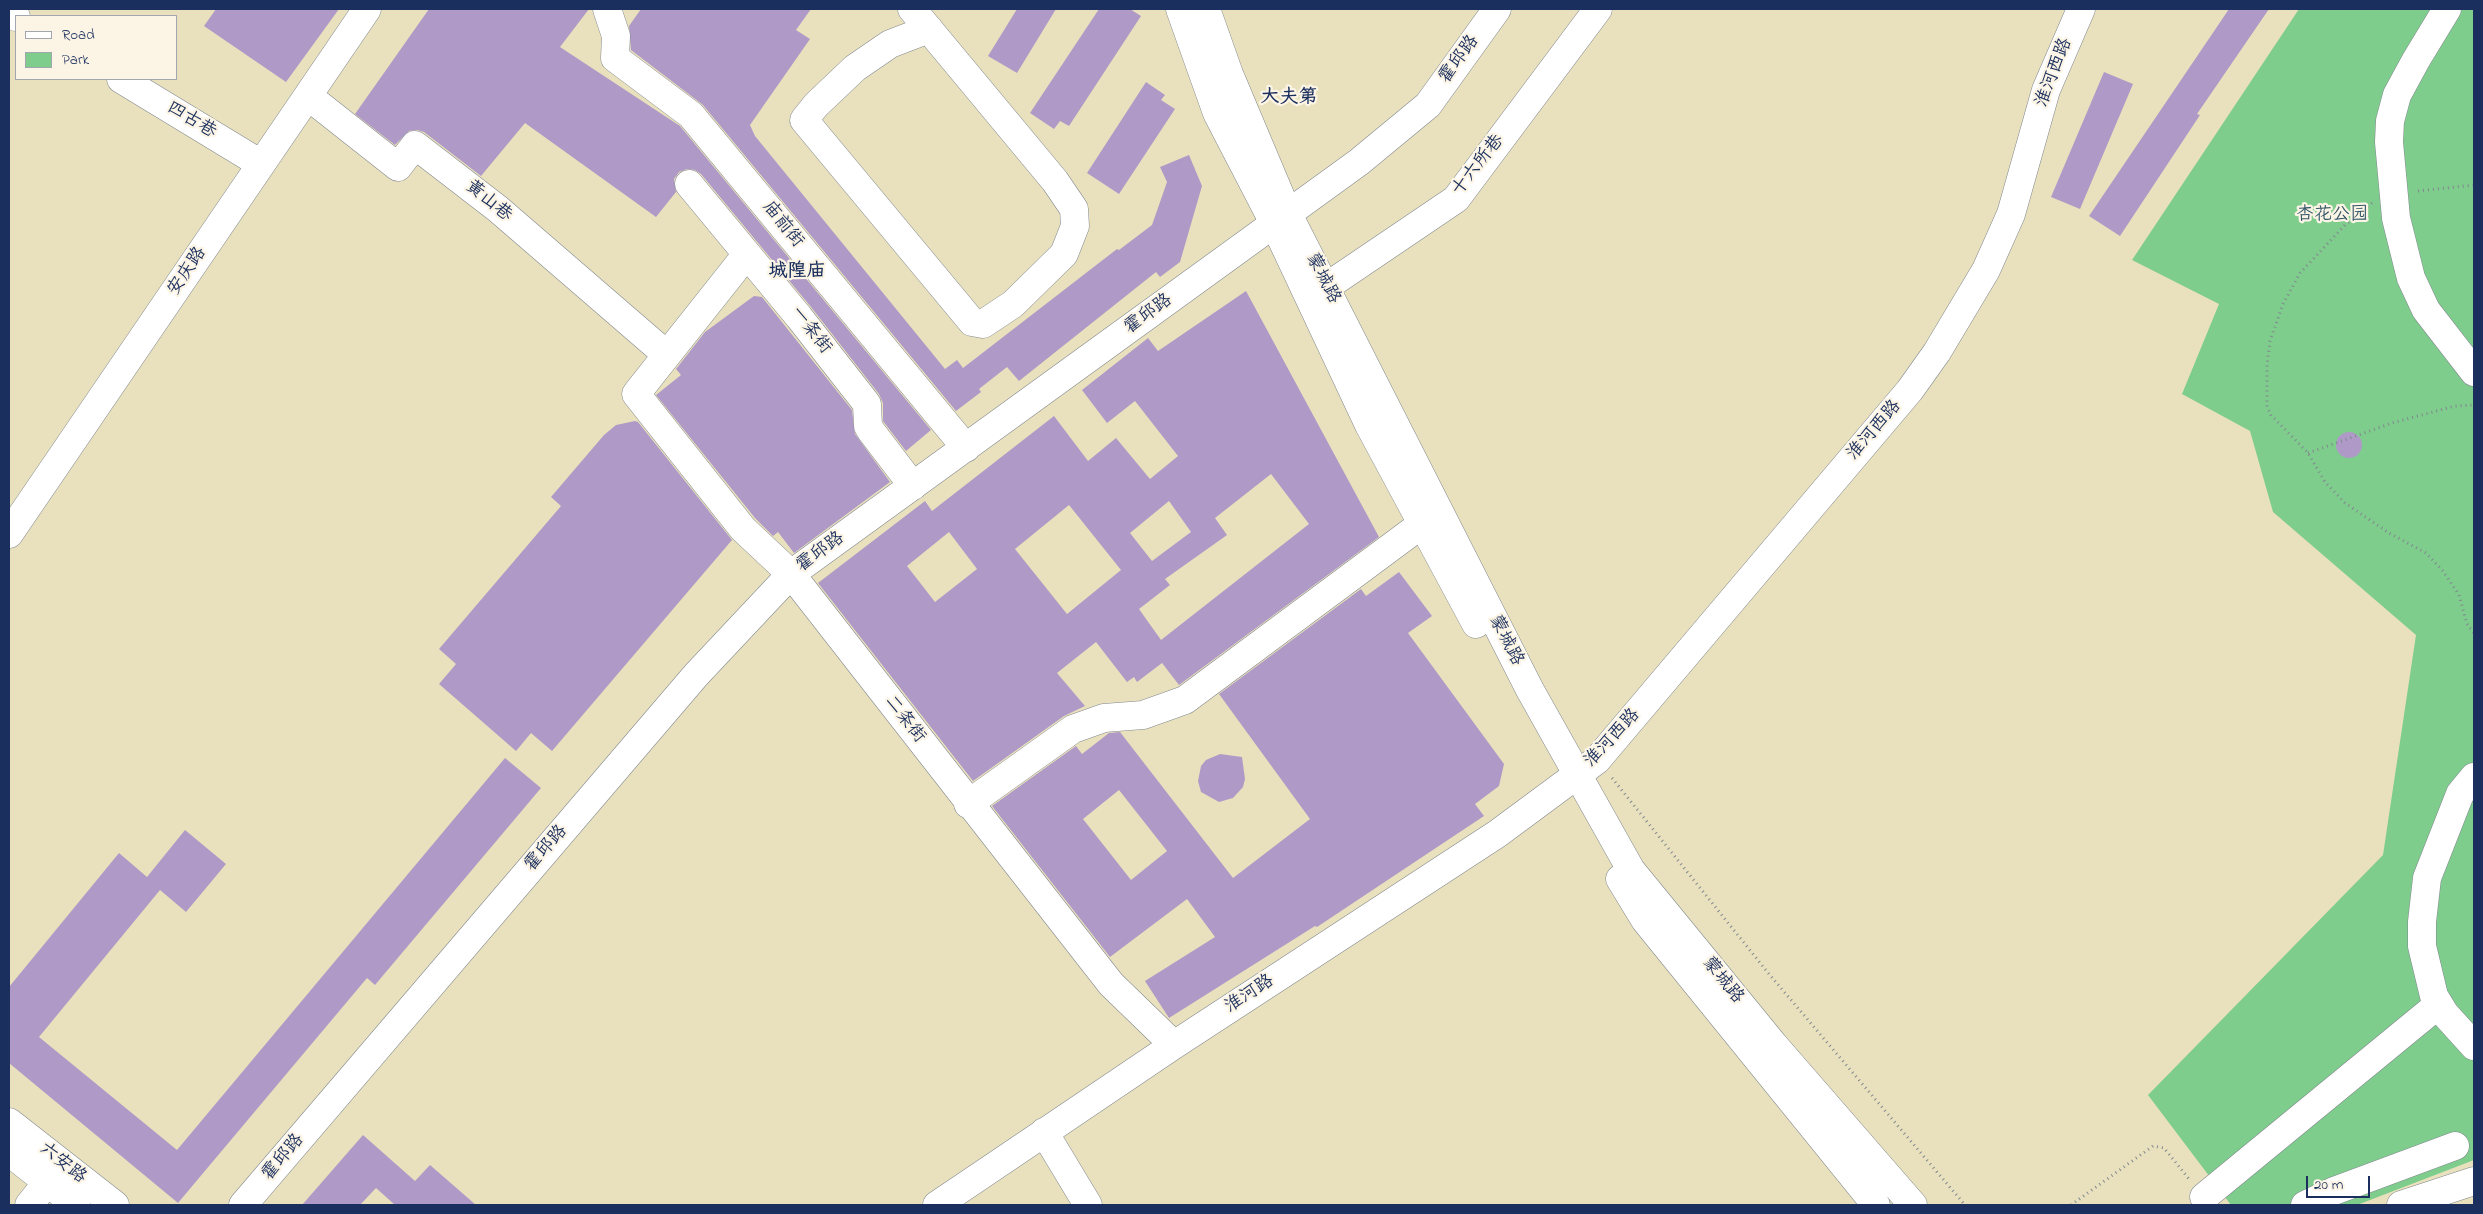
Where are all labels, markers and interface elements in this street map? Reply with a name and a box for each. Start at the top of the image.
legend [15,15,178,80]
text: Road [62,24,95,46]
street label: 霍邱路 [1435,32,1485,88]
street label: 淮河西路 [2032,36,2078,110]
text: Park [62,49,89,71]
district label: 大夫第 [1261,88,1317,110]
street label: 四古巷 [162,98,220,144]
street label: 十六所巷 [1448,131,1510,201]
street label: 黄山巷 [460,177,516,227]
street label: 庙前街 [757,197,807,253]
park label: 杏花公园 [2296,205,2368,227]
street label: 安庆路 [164,244,212,300]
street label: 蒙城路 [1300,250,1344,308]
district label: 城隍庙 [769,262,825,284]
street label: 霍邱路 [1121,290,1177,340]
street label: 一条街 [785,303,835,359]
street label: 淮河西路 [1843,397,1907,465]
street label: 霍邱路 [793,528,849,578]
street label: 蒙城路 [1483,612,1527,670]
street label: 二条街 [879,692,929,748]
street label: 淮河西路 [1581,705,1645,773]
street label: 霍邱路 [521,822,573,876]
street label: 蒙城路 [1697,953,1747,1009]
street label: 淮河路 [1221,971,1279,1019]
street label: 霍邱路 [258,1130,310,1186]
street label: 六安路 [34,1139,90,1189]
scale bar [2308,1166,2372,1198]
text: 20 m [2314,1174,2343,1196]

